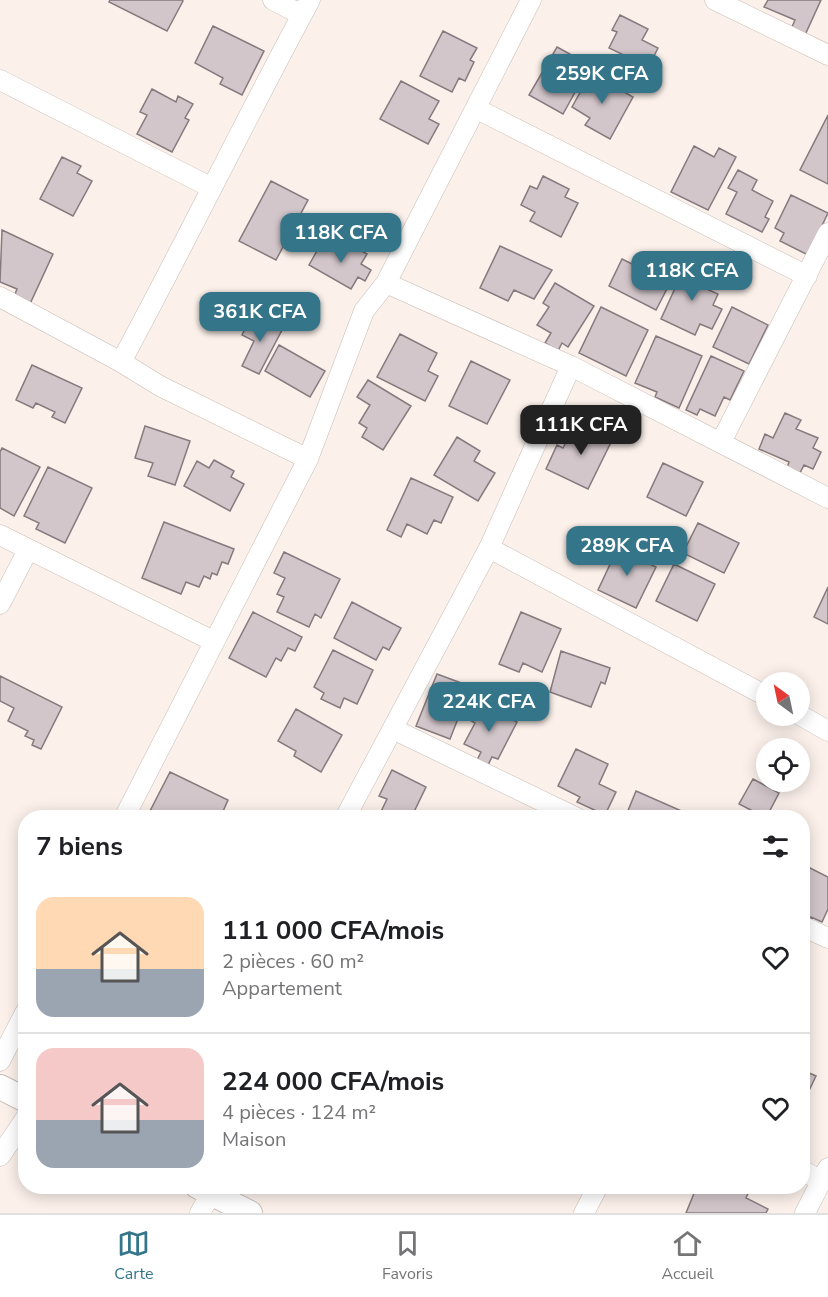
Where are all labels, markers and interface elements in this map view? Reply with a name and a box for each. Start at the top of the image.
pin: 259K CFA [540,54,664,105]
text: 259K CFA [555,60,649,87]
pin: 118K CFA [279,213,403,264]
text: 118K CFA [294,219,388,246]
pin: 118K CFA [630,251,754,302]
text: 118K CFA [645,257,739,284]
pin: 361K CFA [198,292,322,343]
text: 361K CFA [213,298,307,325]
pin: 111K CFA [519,405,643,456]
text: 111K CFA [534,411,628,438]
pin: 289K CFA [565,526,689,577]
text: 289K CFA [580,532,674,559]
north arrow [756,672,810,726]
map controls [756,672,810,792]
pin: 224K CFA [427,682,551,733]
text: 224K CFA [442,688,536,715]
button: locate [756,738,810,792]
text: 7 biens [36,829,123,864]
icon: filters [759,830,792,863]
text: 111 000 CFA/mois [222,913,444,948]
icon: home [84,921,156,993]
icon: heart [759,941,792,974]
text: 2 pièces · 60 m² [222,948,364,975]
text: Appartement [222,975,342,1002]
text: 224 000 CFA/mois [222,1064,444,1099]
icon: home [84,1072,156,1144]
icon: heart [759,1092,792,1125]
text: 4 pièces · 124 m² [222,1099,376,1126]
text: Maison [222,1126,286,1153]
tab: Carte [114,1227,153,1285]
tab: Favoris [382,1227,433,1285]
tab: Accueil [662,1227,714,1285]

